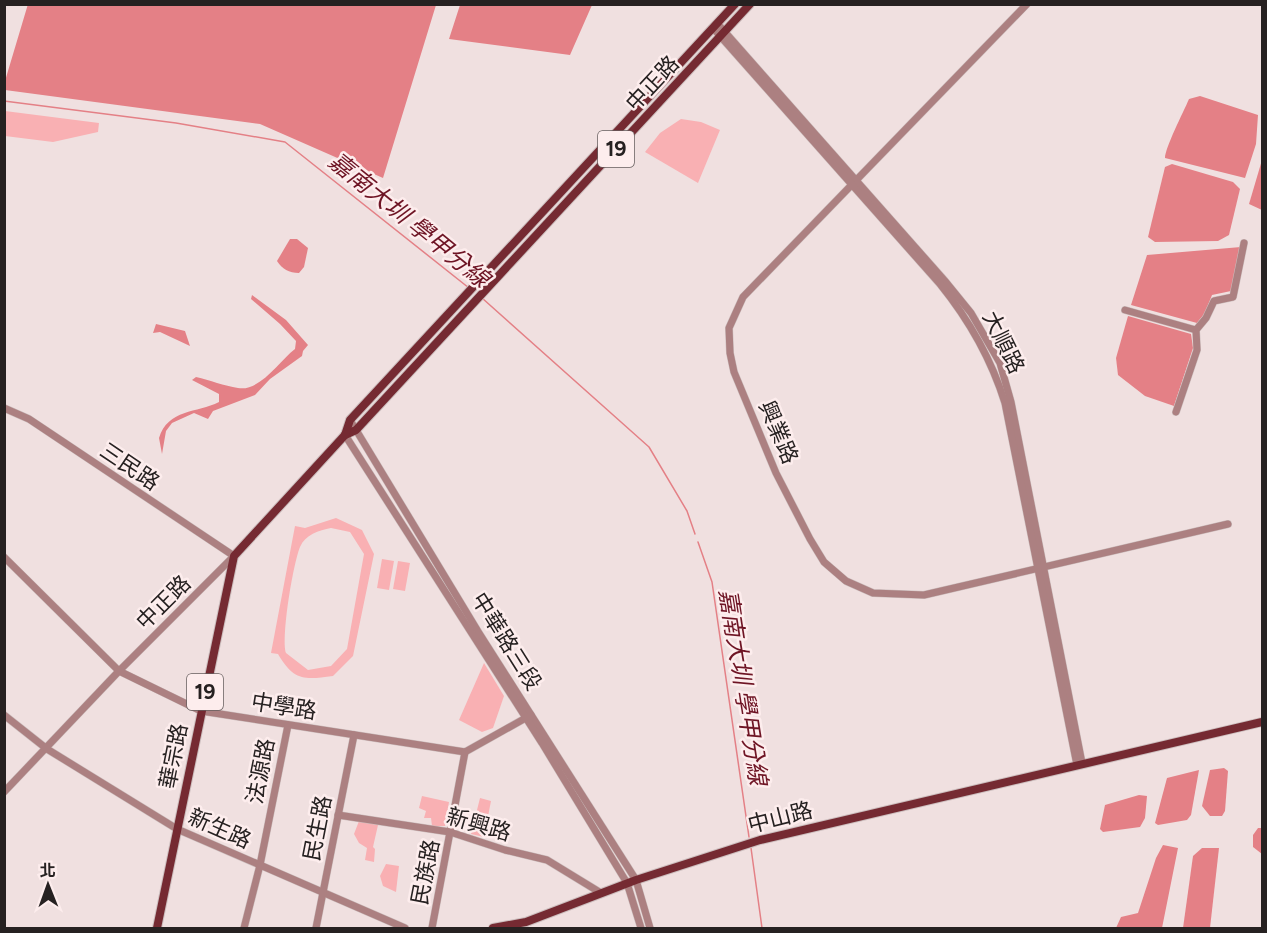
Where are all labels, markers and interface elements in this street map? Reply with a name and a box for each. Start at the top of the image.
street label: 中正路 [620,50,685,117]
road number: 19 [598,131,634,167]
water label: 嘉南大圳 學甲分線 [323,146,498,295]
street label: 大順路 [977,307,1030,378]
street label: 興業路 [753,397,804,468]
street label: 三民路 [95,437,165,496]
street label: 中正路 [130,569,196,635]
street label: 中華路三段 [466,587,547,695]
water label: 嘉南大圳 學甲分線 [714,587,774,790]
road number: 19 [187,674,223,710]
street label: 中學路 [249,688,319,725]
street label: 華宗路 [154,721,193,791]
street label: 法源路 [241,736,280,806]
street label: 民生路 [298,793,337,863]
street label: 中山路 [745,796,815,839]
street label: 新興路 [443,802,514,847]
street label: 新生路 [184,803,255,854]
street label: 民族路 [406,837,445,907]
north arrow [18,855,78,915]
text: 北 [40,861,56,880]

